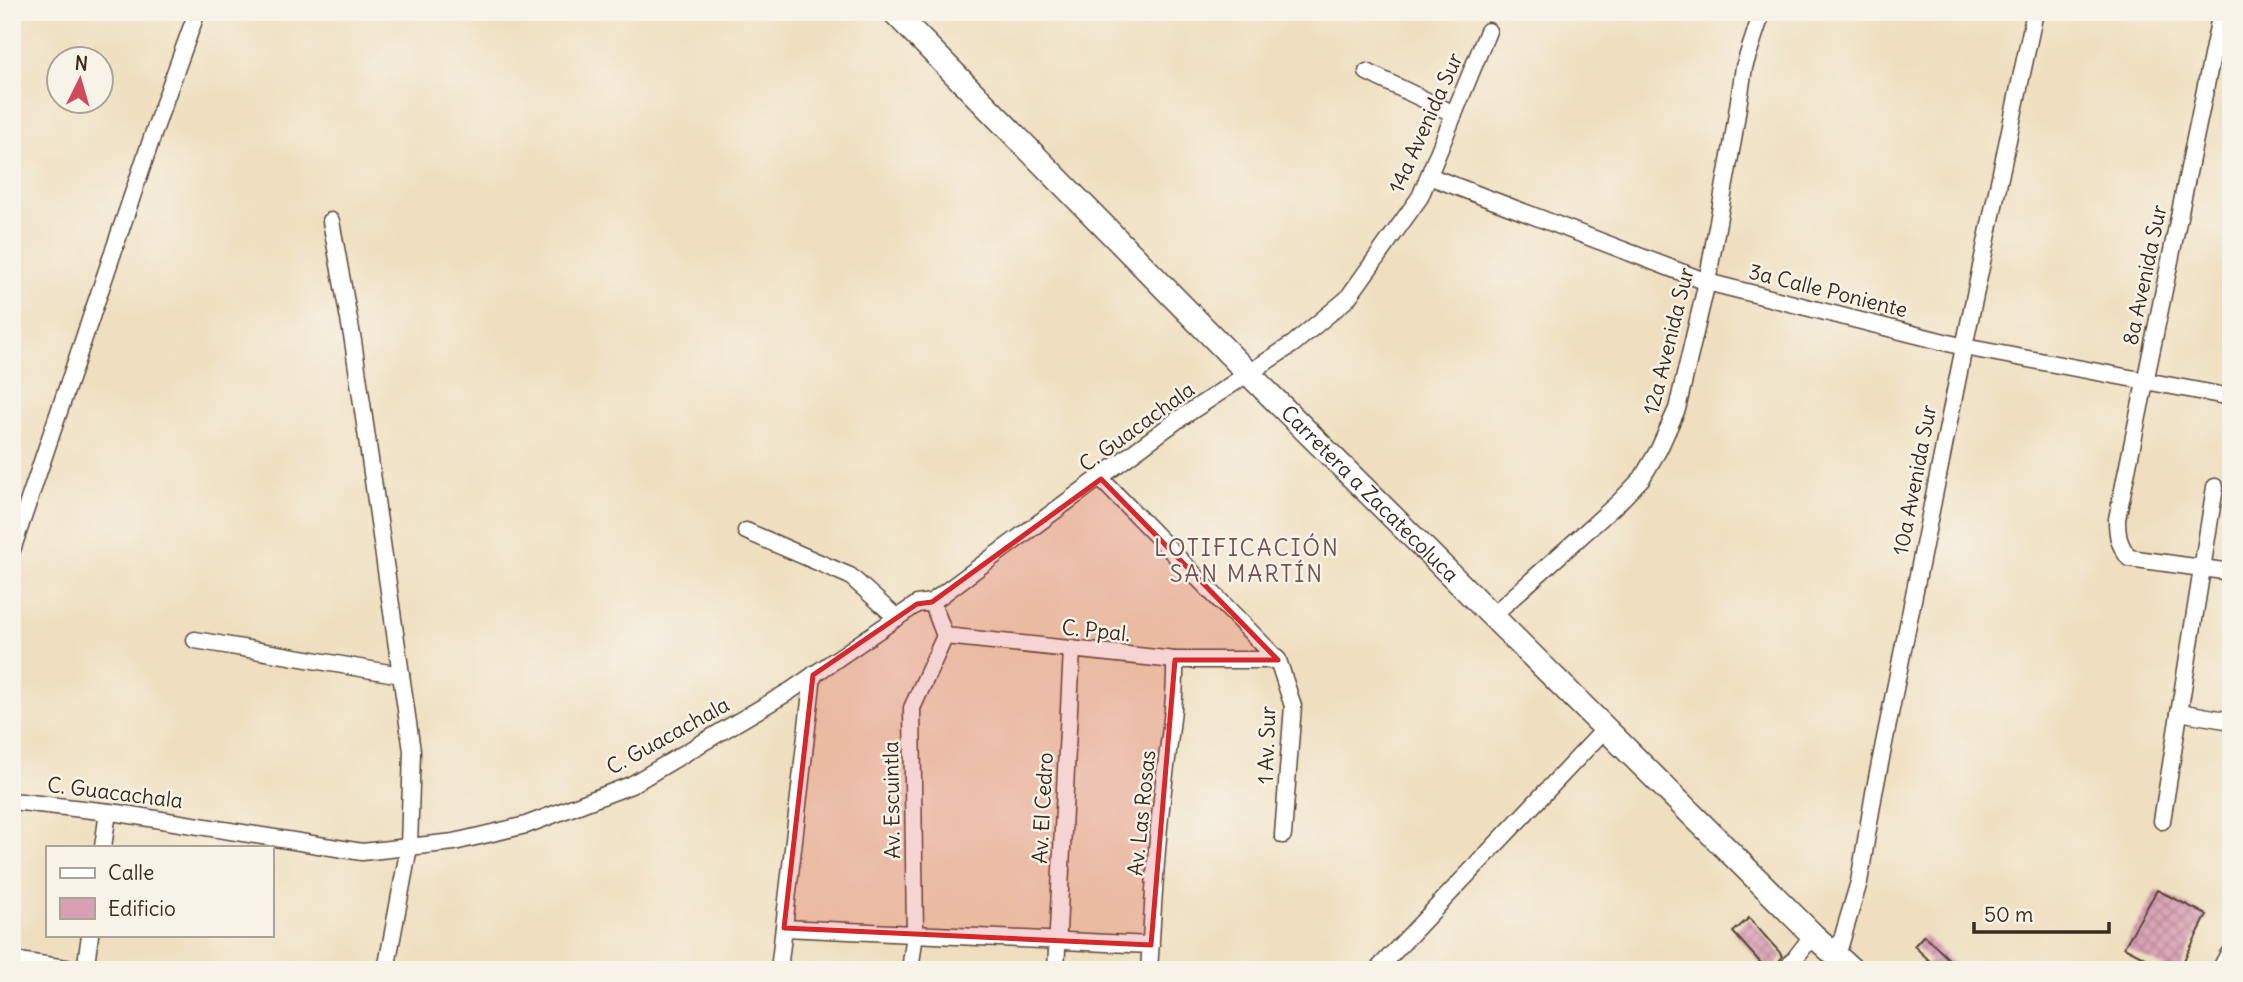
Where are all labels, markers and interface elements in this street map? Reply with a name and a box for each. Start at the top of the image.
north arrow [46,46,116,116]
street label: 14a Avenida Sur [1382,48,1469,197]
text: N [74,51,89,76]
street label: 8a Avenida Sur [2116,202,2173,347]
street label: 3a Calle Poniente [1746,258,1910,323]
street label: 12a Avenida Sur [1637,264,1700,417]
street label: C. Guacachala [1074,376,1200,478]
street label: Carretera a Zacatecoluca [1275,399,1464,588]
street label: 10a Avenida Sur [1887,402,1942,557]
district label: LOTIFICACIÓN SAN MARTÍN [1154,533,1340,588]
street label: C. Ppal. [1060,613,1132,648]
street label: C. Guacachala [602,691,734,780]
street label: 1 Av. Sur [1252,705,1281,785]
street label: Av. Escuintla [877,741,906,859]
street label: Av. Las Rosas [1121,749,1162,877]
street label: Av. El Cedro [1026,752,1059,864]
street label: C. Guacachala [46,771,184,814]
legend [46,846,273,936]
text: Calle [108,859,154,886]
scale bar [1974,891,2108,935]
text: Edificio [108,895,176,922]
text: 50 m [1984,901,2033,928]

